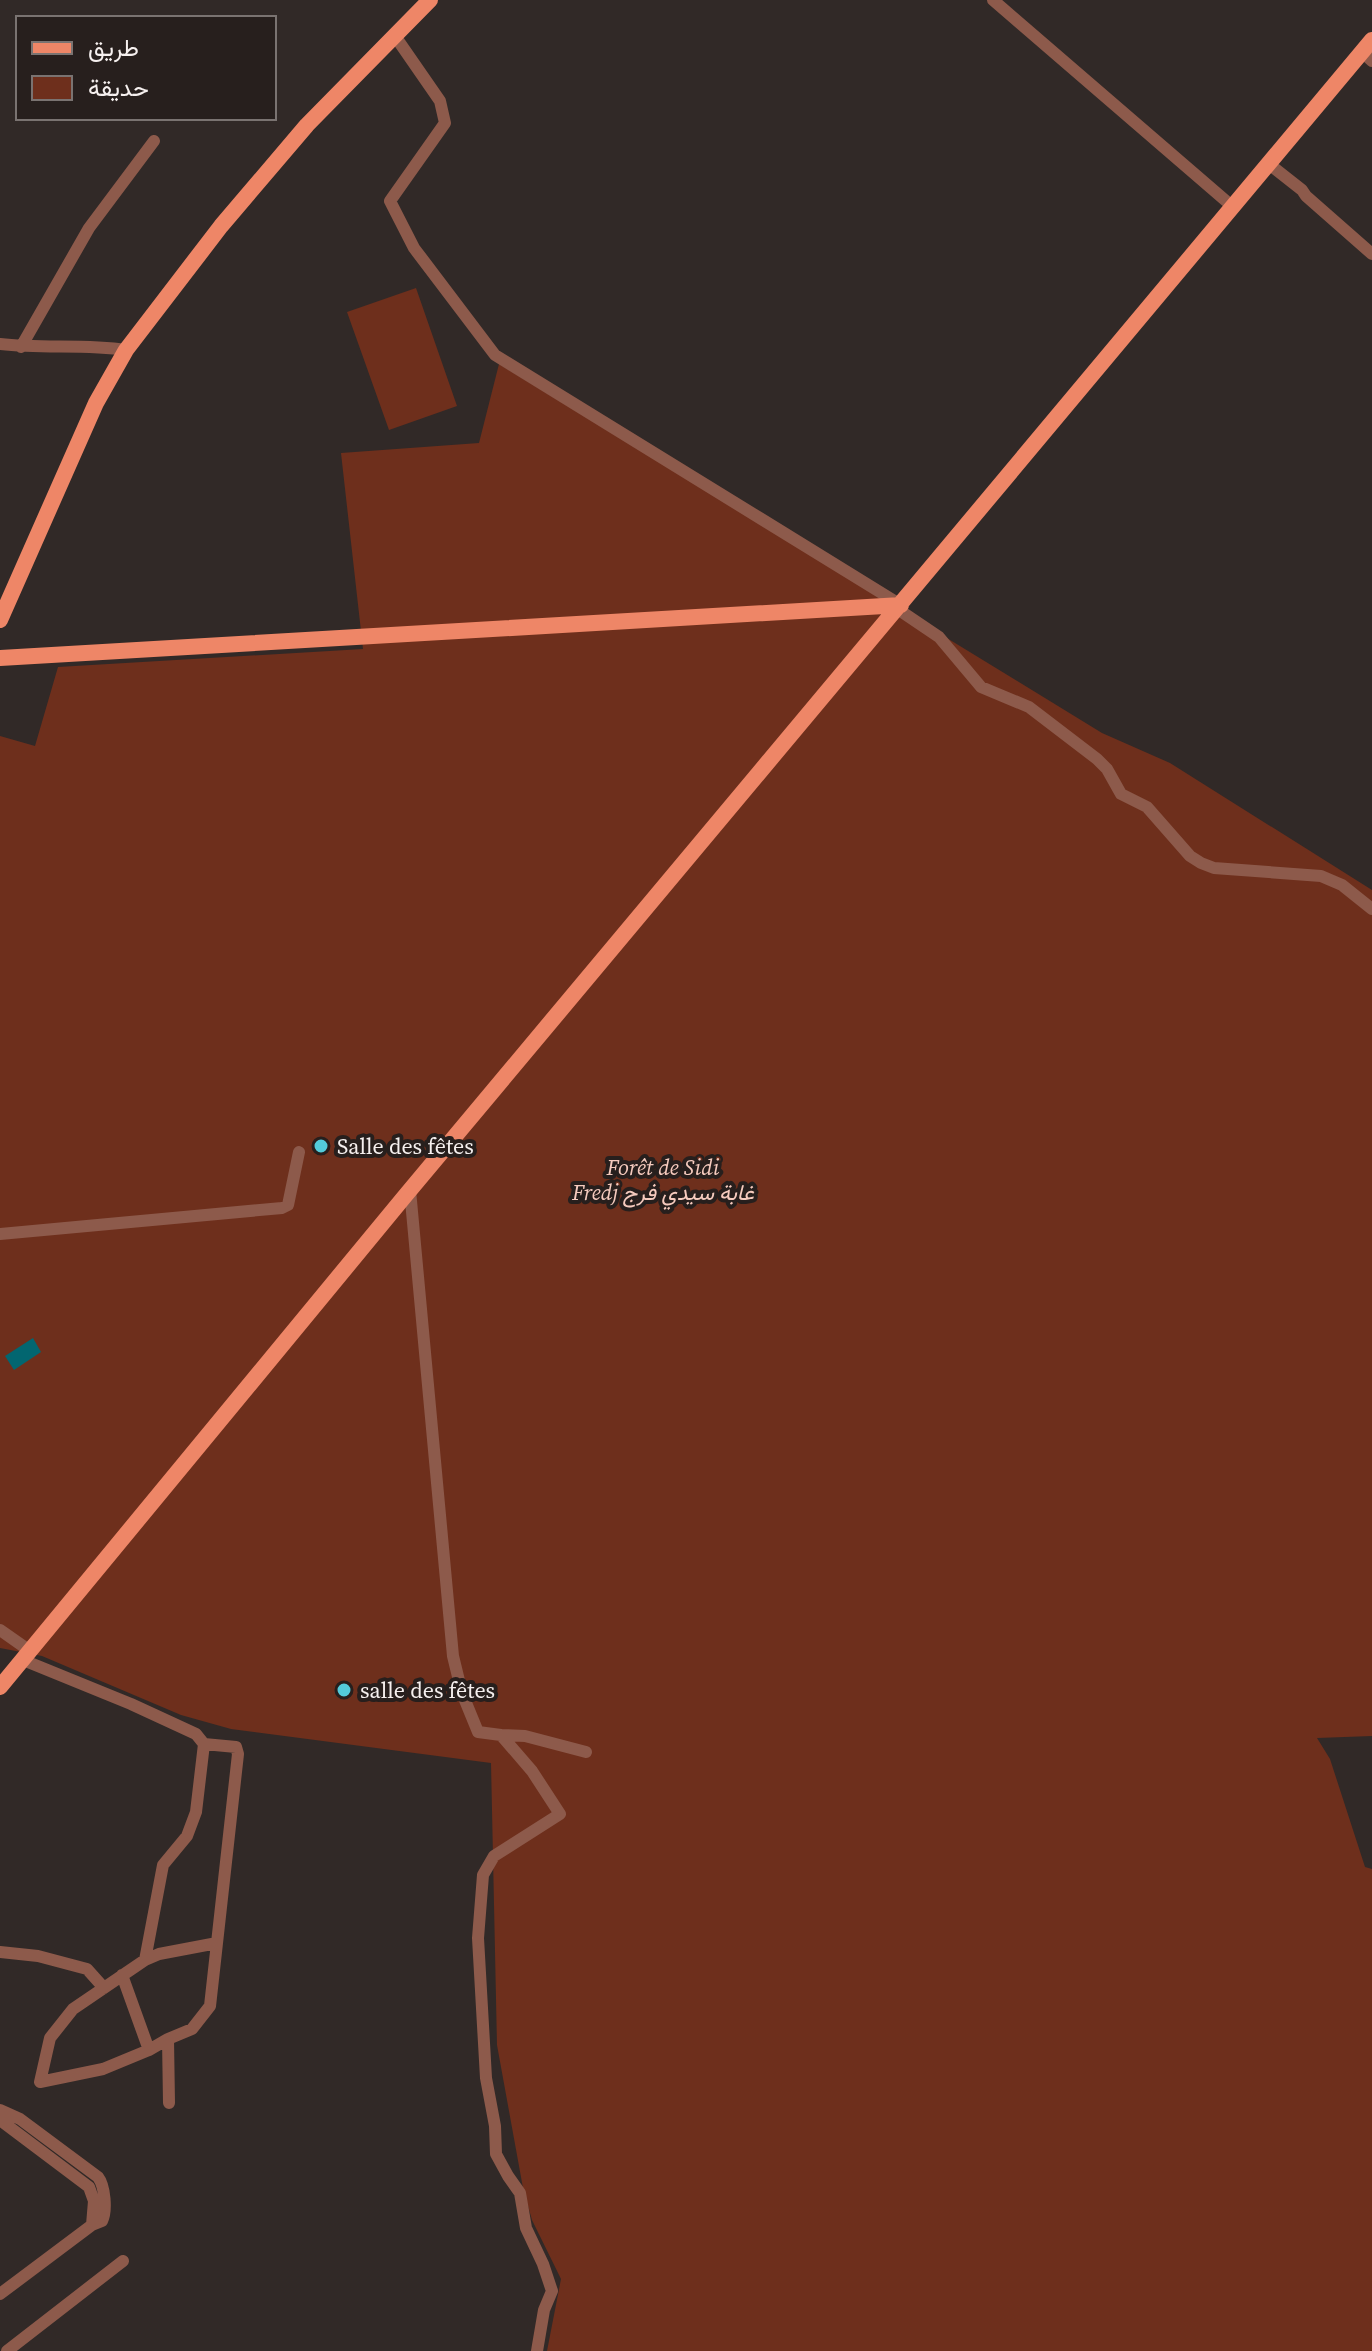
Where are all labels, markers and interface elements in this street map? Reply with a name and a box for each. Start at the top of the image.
legend [16,16,276,120]
text: طريق [88,31,139,64]
text: حديقة [88,71,149,104]
place label: Salle des fêtes [337,1131,474,1161]
marker: Salle des fêtes [312,1137,330,1155]
park label: Forêt de Sidi Fredj غابة سيدي فرج [571,1152,755,1210]
place label: salle des fêtes [360,1675,495,1705]
marker: salle des fêtes [335,1681,353,1699]

